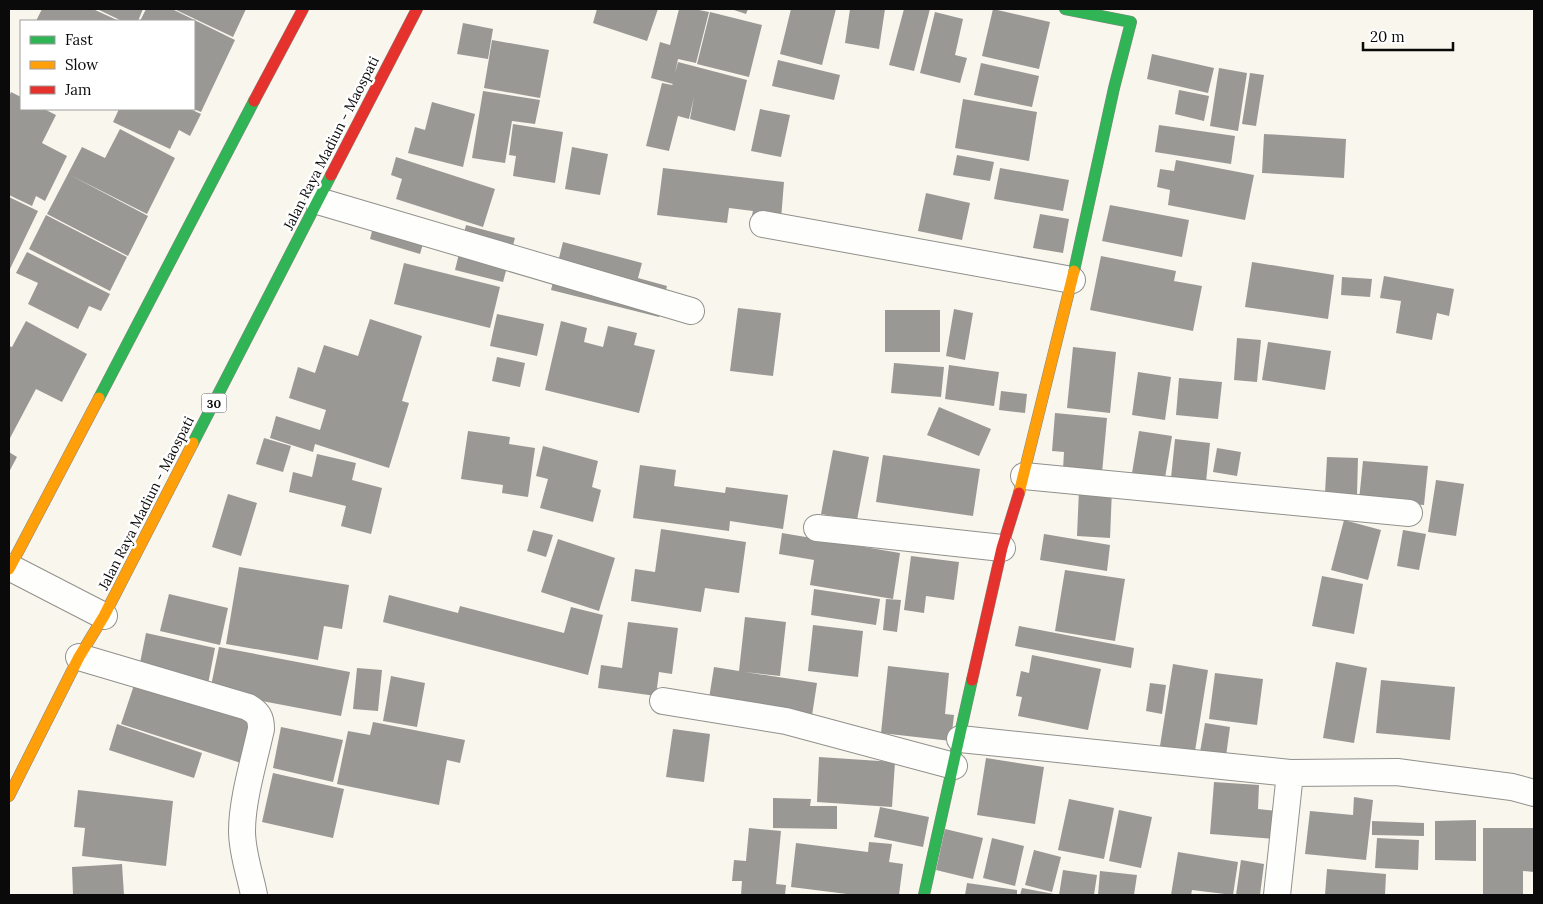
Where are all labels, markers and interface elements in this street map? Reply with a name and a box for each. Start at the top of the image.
legend [20,20,195,110]
scale bar [1363,20,1453,52]
text: 20 m [1370,27,1405,46]
text: Fast [65,30,93,49]
street label: Jalan Raya Madiun - Maospati [279,53,383,234]
text: Slow [65,55,98,74]
text: Jam [64,80,92,99]
road number: 30 [202,393,226,412]
street label: Jalan Raya Madiun - Maospati [94,413,198,594]

